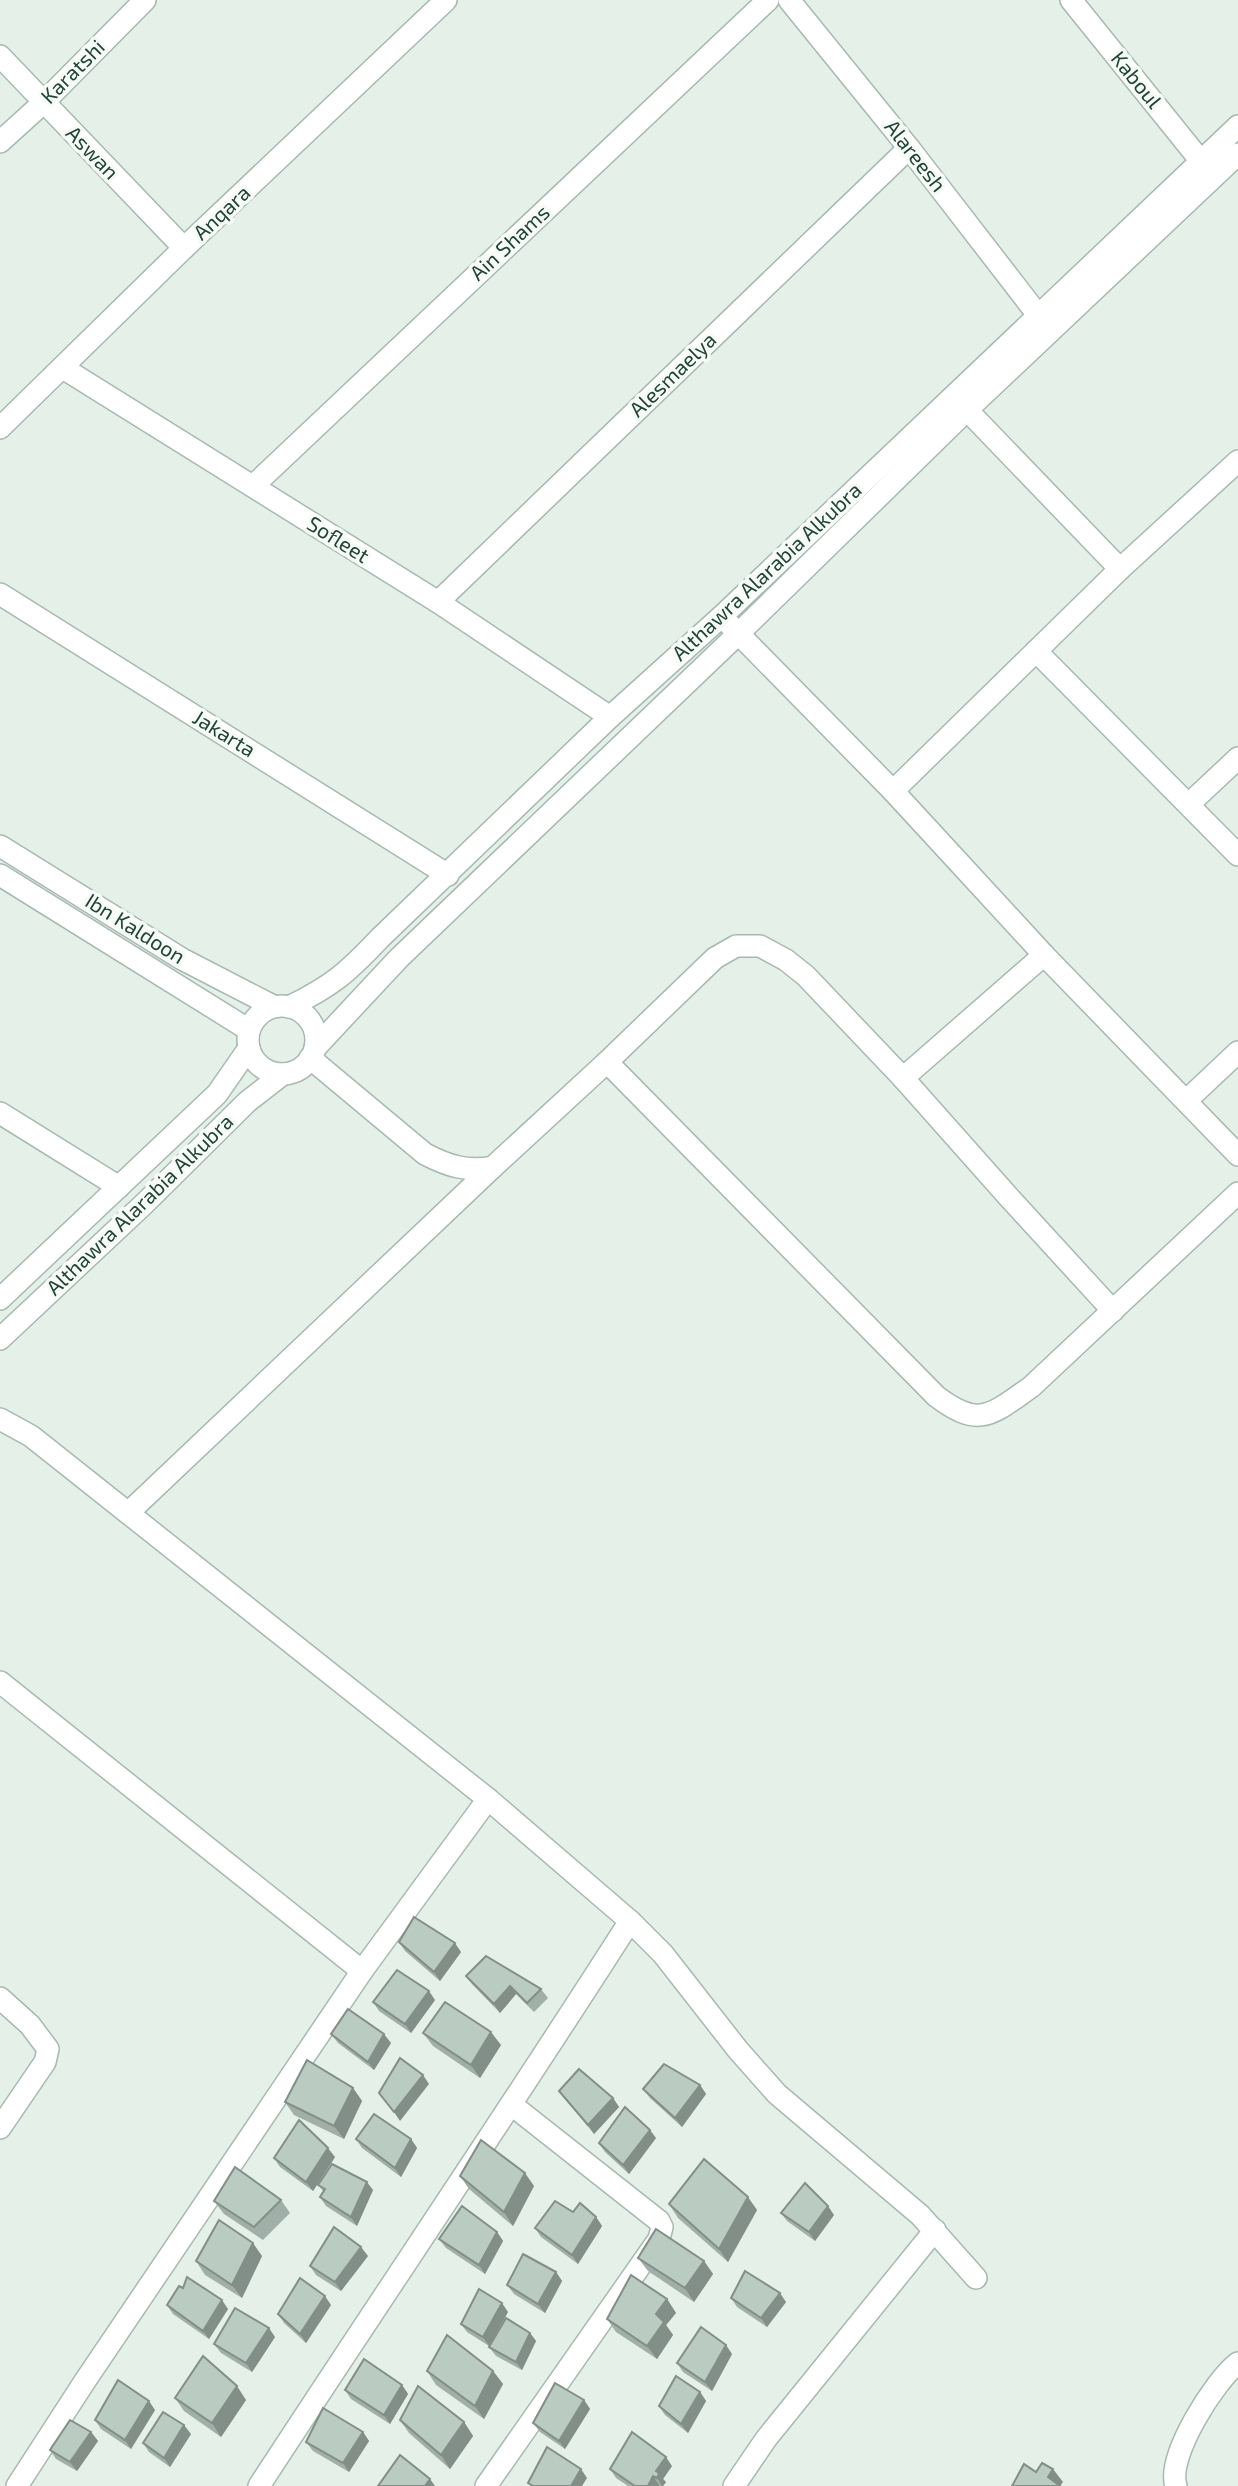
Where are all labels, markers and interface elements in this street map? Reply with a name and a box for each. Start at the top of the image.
street label: Karatshi [35,34,109,108]
street label: Kaboul [1107,46,1168,113]
street label: Alareesh [880,114,952,196]
street label: Aswan [62,120,125,184]
street label: Anqara [187,179,255,244]
street label: Ain Shams [464,199,554,285]
street label: Alesmaelya [623,326,720,421]
street label: Althawra Alarabia Alkubra [666,477,866,665]
street label: Sofleet [303,510,374,567]
street label: Jakarta [189,704,261,762]
street label: Ibn Kaldoon [81,887,190,968]
street label: Althawra Alarabia Alkubra [40,1108,238,1300]

